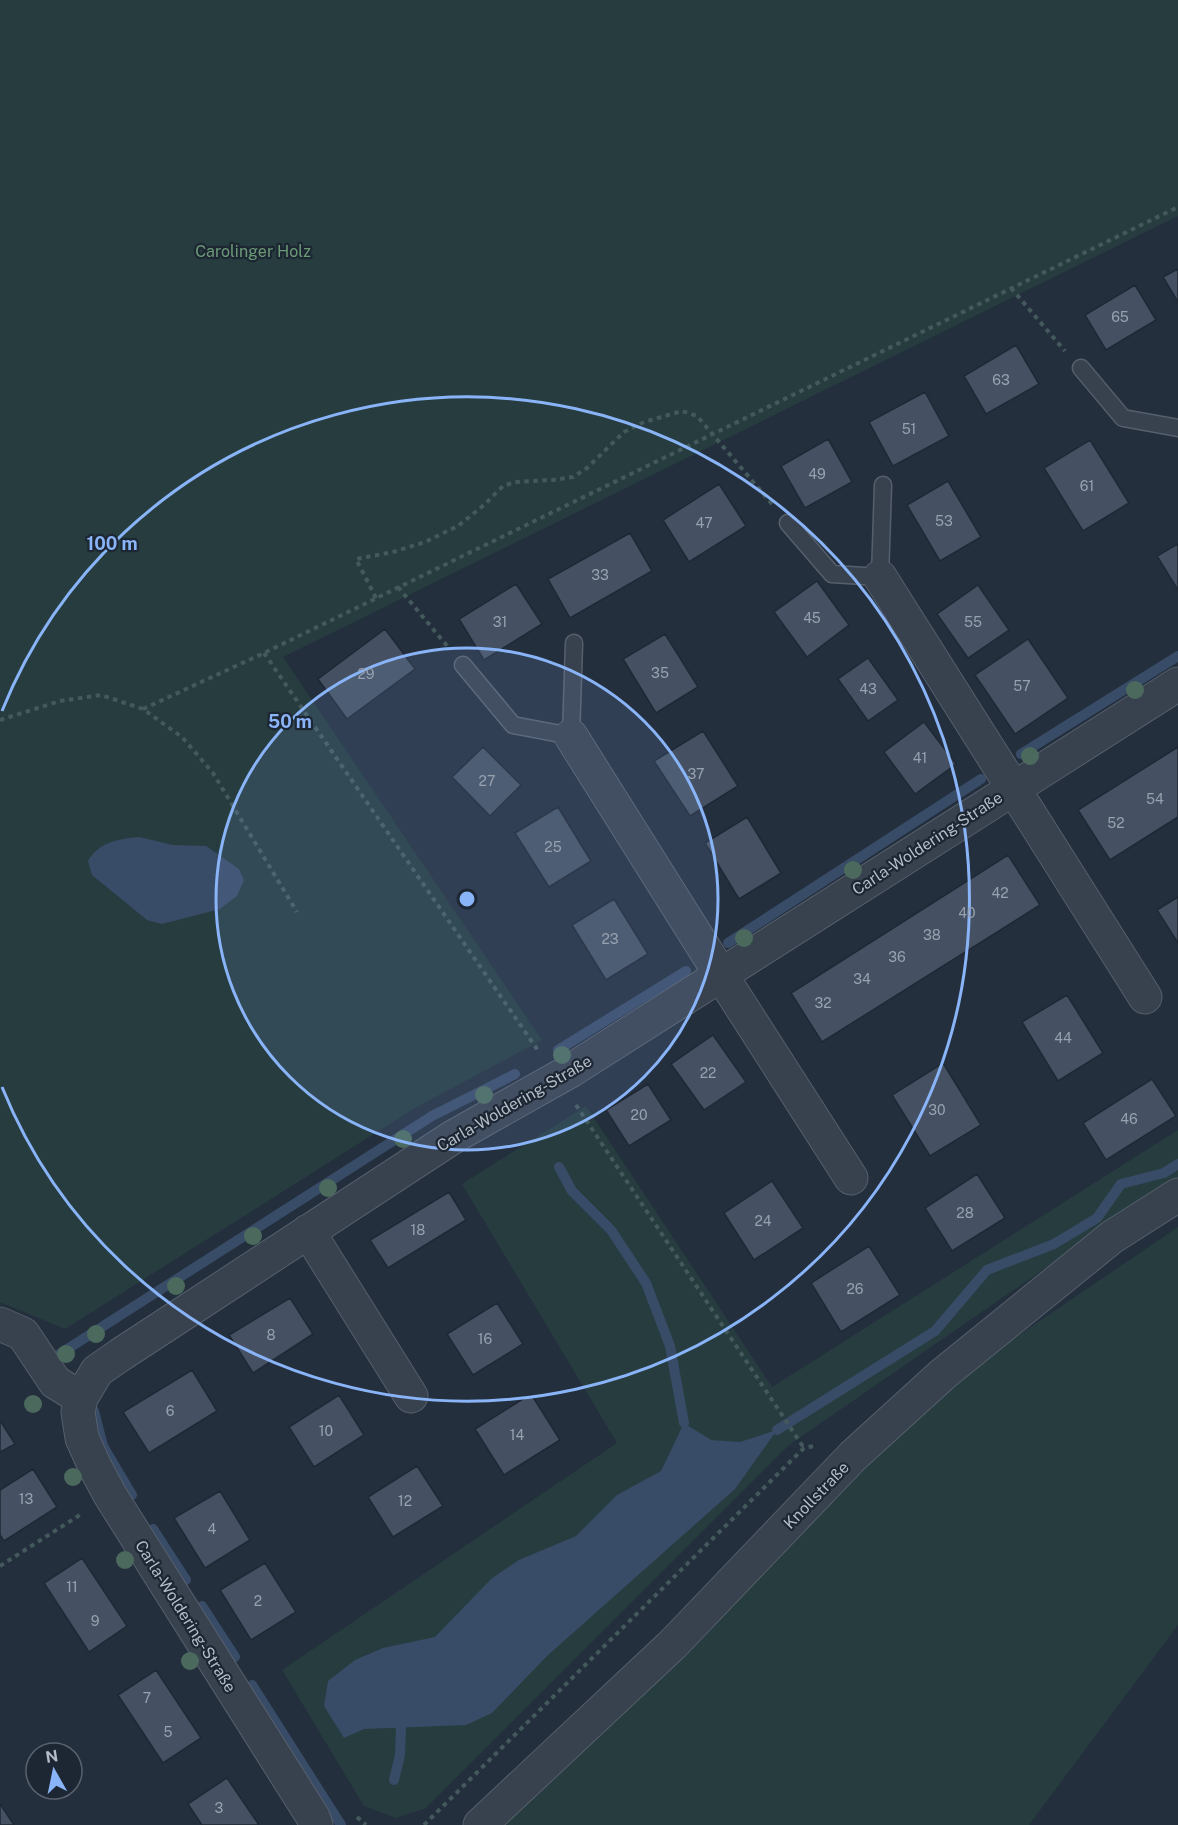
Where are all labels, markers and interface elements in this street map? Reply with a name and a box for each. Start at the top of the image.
park label: Carolinger Holz [195,242,311,261]
house number: 65 [1111,309,1129,325]
house number: 63 [992,372,1010,388]
house number: 51 [902,421,916,437]
house number: 49 [808,466,826,482]
house number: 61 [1080,478,1094,494]
house number: 53 [935,513,953,529]
house number: 47 [695,515,713,531]
text: 100 m [86,533,138,554]
house number: 33 [591,567,609,583]
house number: 45 [803,610,821,626]
house number: 31 [493,614,507,630]
house number: 55 [964,614,982,630]
house number: 35 [651,665,669,681]
house number: 29 [357,666,375,682]
house number: 57 [1013,678,1031,694]
house number: 43 [859,681,877,697]
text: 50 m [268,711,312,732]
house number: 41 [913,750,927,766]
house number: 37 [688,766,704,782]
house number: 27 [479,773,495,789]
street label: Carla-Woldering-Straße [848,788,1006,899]
house number: 54 [1146,791,1164,807]
house number: 52 [1107,815,1125,831]
house number: 25 [544,839,562,855]
house number: 42 [991,885,1009,901]
centre of rings [457,889,477,909]
house number: 40 [958,905,976,921]
house number: 38 [923,927,941,943]
house number: 23 [601,931,619,947]
house number: 36 [888,949,906,965]
house number: 34 [853,971,871,987]
house number: 32 [814,995,832,1011]
house number: 44 [1054,1030,1072,1046]
street label: Carla-Woldering-Straße [433,1051,595,1156]
house number: 22 [700,1065,716,1081]
house number: 30 [928,1102,946,1118]
house number: 20 [631,1107,647,1123]
house number: 46 [1120,1111,1138,1127]
house number: 28 [956,1205,974,1221]
house number: 24 [754,1213,772,1229]
house number: 18 [411,1222,425,1238]
house number: 26 [846,1281,864,1297]
house number: 8 [266,1327,276,1343]
house number: 16 [478,1331,492,1347]
house number: 6 [166,1403,175,1419]
house number: 10 [319,1423,333,1439]
house number: 14 [510,1427,524,1443]
street label: Knollstraße [780,1458,853,1533]
house number: 13 [19,1491,33,1507]
house number: 12 [398,1493,412,1509]
house number: 4 [208,1521,217,1537]
street label: Carla-Woldering-Straße [131,1537,240,1696]
house number: 11 [66,1579,78,1595]
house number: 2 [254,1593,262,1609]
house number: 9 [91,1613,100,1629]
house number: 7 [143,1690,151,1706]
house number: 5 [164,1724,173,1740]
north arrow [24,1741,84,1801]
text: N [44,1746,59,1767]
house number: 3 [215,1800,224,1816]

